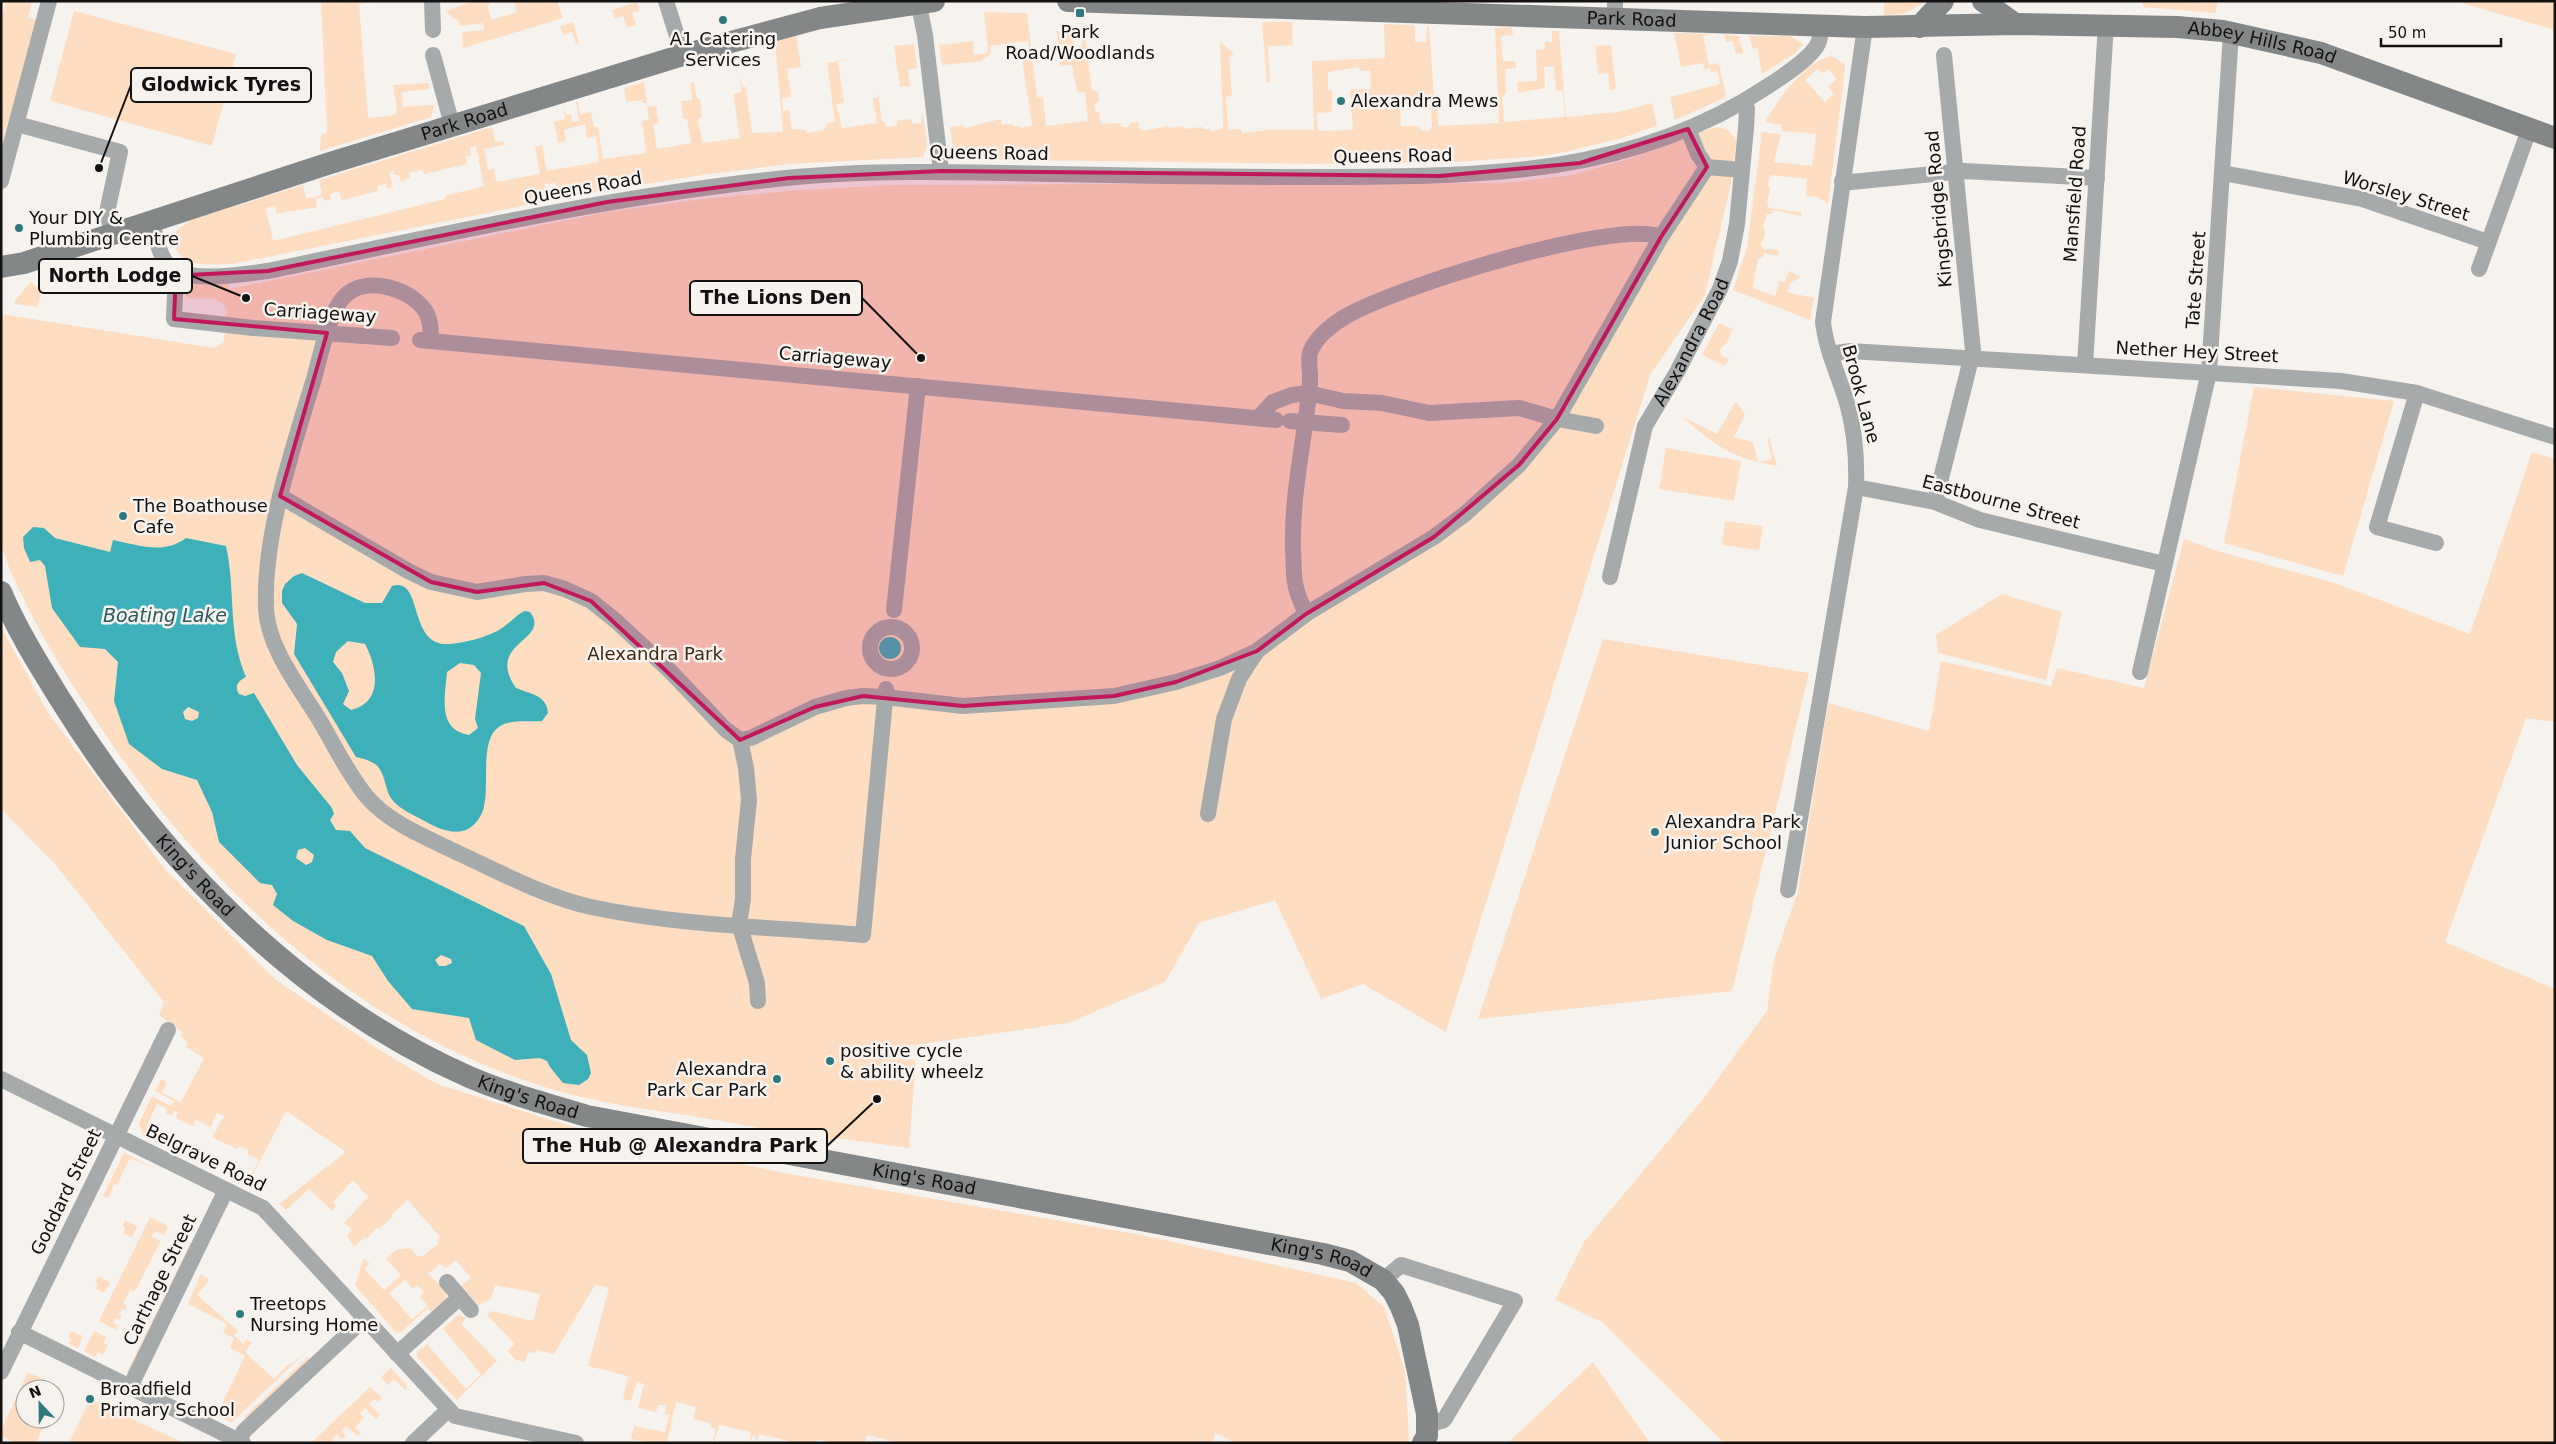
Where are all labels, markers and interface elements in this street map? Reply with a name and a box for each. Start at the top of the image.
marker: Park Road/Woodlands [1074,7,1086,19]
street label: Park Road [1586,7,1677,31]
marker: A1 Catering Services [717,14,729,26]
scale bar [2381,15,2501,47]
street label: Abbey Hills Road [2187,17,2340,68]
place label: Park Road/Woodlands [1005,21,1155,63]
text: 50 m [2388,24,2426,42]
place label: A1 Catering Services [670,28,776,70]
callout: Glodwick Tyres [131,68,311,102]
text: Glodwick Tyres [141,73,301,95]
place label: Alexandra Mews [1351,90,1498,111]
marker: Alexandra Mews [1335,95,1347,107]
street label: Park Road [418,98,510,145]
street label: Mansfield Road [2059,125,2090,263]
street label: Kingsbridge Road [1921,130,1956,288]
street label: Queens Road [929,141,1049,164]
street label: Queens Road [1333,144,1453,167]
street label: Worsley Street [2340,166,2472,225]
street label: Queens Road [522,167,644,208]
place label: Your DIY & Plumbing Centre [28,207,179,249]
marker: Your DIY & Plumbing Centre [13,222,25,234]
street label: Tate Street [2182,231,2209,330]
callout: North Lodge [39,259,192,293]
text: North Lodge [49,264,181,286]
street label: Alexandra Road [1648,275,1733,410]
callout: The Lions Den [690,281,862,315]
text: The Lions Den [700,286,852,308]
street label: Carriageway [263,298,377,327]
street label: Nether Hey Street [2115,337,2279,366]
street label: Carriageway [778,342,893,373]
street label: Brook Lane [1838,342,1885,445]
street label: Eastbourne Street [1920,470,2082,533]
place label: The Boathouse Cafe [132,495,268,537]
marker: The Boathouse Cafe [117,510,129,522]
water label: Boating Lake [103,604,227,626]
park label: Alexandra Park [587,643,723,664]
place label: Alexandra Park Junior School [1664,811,1801,853]
marker: Alexandra Park Junior School [1649,826,1661,838]
street label: King's Road [152,830,239,921]
place label: positive cycle & ability wheelz [840,1040,983,1082]
marker: positive cycle & ability wheelz [824,1055,836,1067]
place label: Alexandra Park Car Park [647,1058,768,1100]
street label: King's Road [475,1071,581,1123]
marker: Alexandra Park Car Park [771,1073,783,1085]
street label: Belgrave Road [143,1119,270,1196]
street label: Goddard Street [26,1125,105,1258]
callout: The Hub @ Alexandra Park [523,1129,827,1163]
text: The Hub @ Alexandra Park [533,1134,818,1156]
street label: King's Road [871,1159,978,1199]
street label: Carthage Street [119,1211,200,1349]
street label: King's Road [1269,1233,1376,1282]
place label: Treetops Nursing Home [249,1293,378,1335]
marker: Treetops Nursing Home [234,1308,246,1320]
place label: Broadfield Primary School [100,1378,235,1420]
north arrow [15,1379,65,1429]
text: N [27,1382,44,1402]
marker: Broadfield Primary School [84,1393,96,1405]

